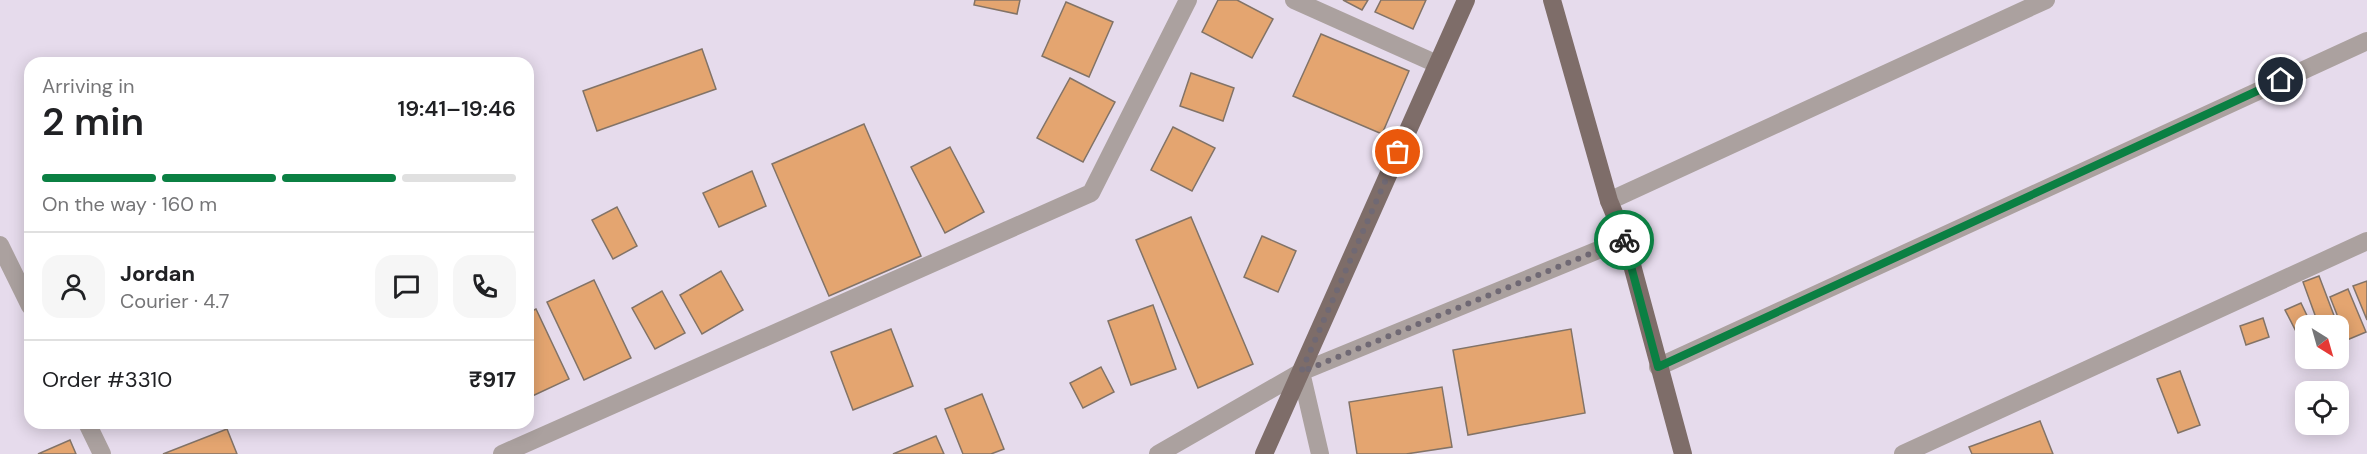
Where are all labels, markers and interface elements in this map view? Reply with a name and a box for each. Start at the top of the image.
pin [2255,54,2306,105]
icon: home [2264,63,2297,96]
text: Arriving in [42,73,134,99]
text: 19:41–19:46 [398,94,516,123]
text: 2 min [42,96,144,147]
pin [1372,126,1423,177]
icon: bag [1381,135,1414,168]
text: On the way · 160 m [42,191,217,217]
courier [1594,210,1654,270]
icon: bike [1608,224,1641,257]
button: person [42,255,105,318]
button: chat [375,255,438,318]
button: phone [453,255,516,318]
text: Jordan [120,259,195,288]
text: Courier · 4.7 [120,288,229,314]
north arrow [2295,315,2349,369]
map controls [2295,315,2349,435]
text: Order #3310 [42,365,172,394]
text: ₹917 [469,365,516,394]
button: locate [2295,381,2349,435]

